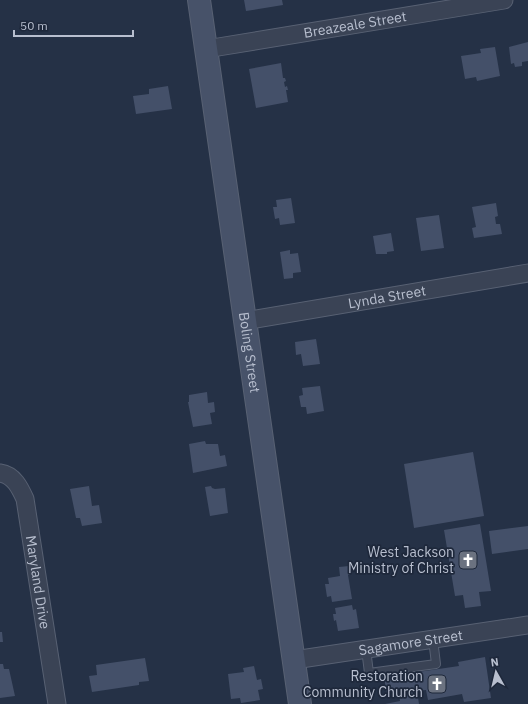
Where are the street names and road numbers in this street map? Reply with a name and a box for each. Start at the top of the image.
street label: Breazeale Street [302,7,408,42]
street label: Lynda Street [347,281,427,312]
street label: Boling Street [235,311,264,394]
street label: Maryland Drive [22,534,54,631]
street label: Sagamore Street [357,626,464,659]

